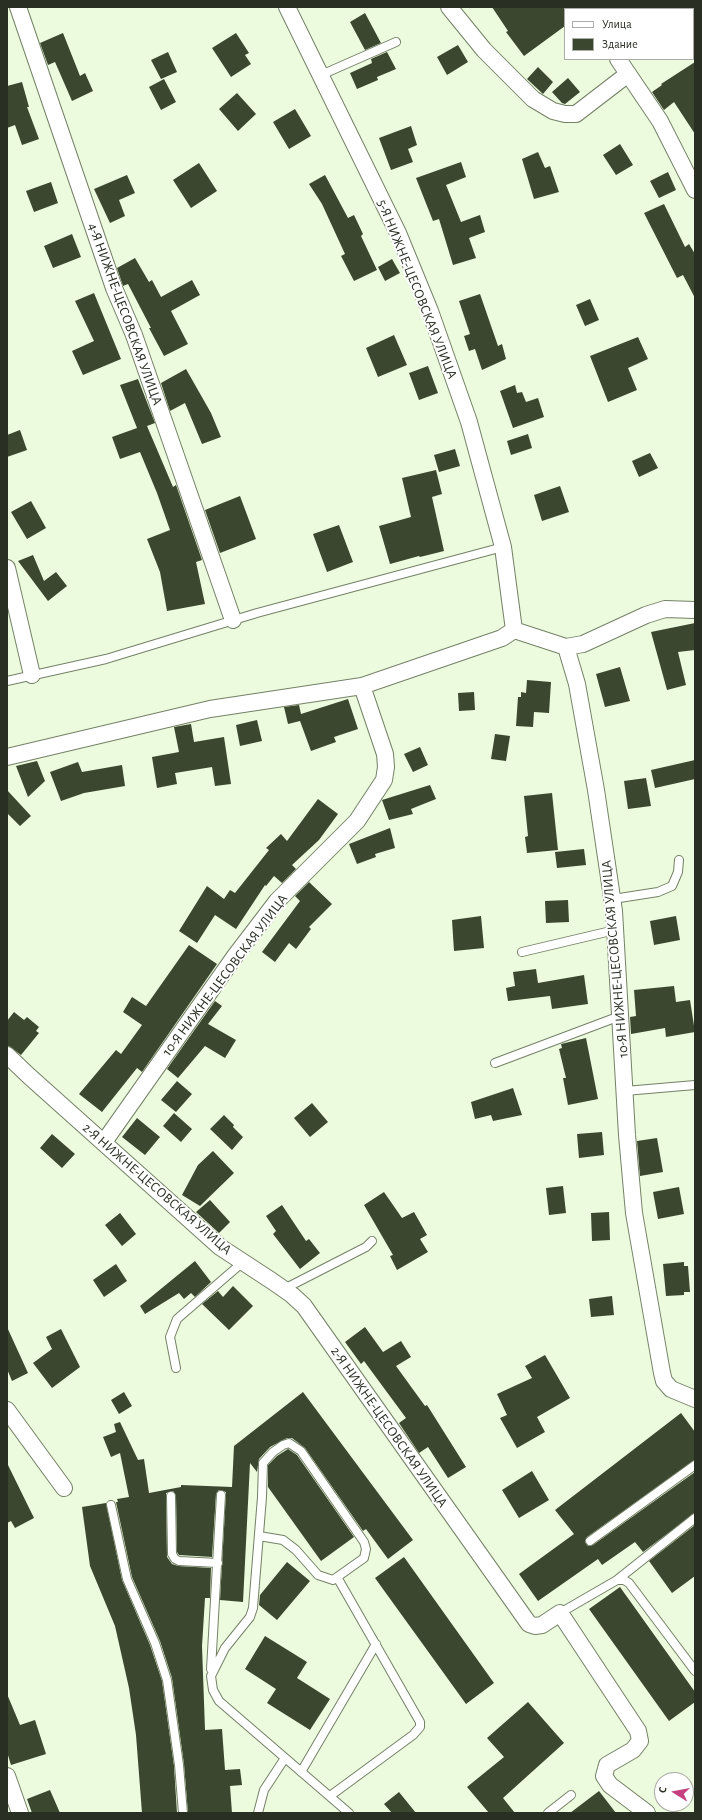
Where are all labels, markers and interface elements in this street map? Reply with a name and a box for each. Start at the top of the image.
legend [564,8,694,60]
text: Улица [602,18,632,30]
text: Здание [602,38,638,50]
street label: 5-Я НИЖНЕ-ЦЕСОВСКАЯ УЛИЦА [373,197,461,381]
street label: 4-Я НИЖНЕ-ЦЕСОВСКАЯ УЛИЦА [84,221,166,407]
street label: 10-Я НИЖНЕ-ЦЕСОВСКАЯ УЛИЦА [598,860,632,1058]
street label: 10-Я НИЖНЕ-ЦЕСОВСКАЯ УЛИЦА [159,891,291,1059]
street label: 2-Я НИЖНЕ-ЦЕСОВСКАЯ УЛИЦА [79,1120,235,1258]
street label: 2-Я НИЖНЕ-ЦЕСОВСКАЯ УЛИЦА [327,1343,451,1511]
north arrow [654,1772,694,1812]
text: С [657,1786,669,1794]

